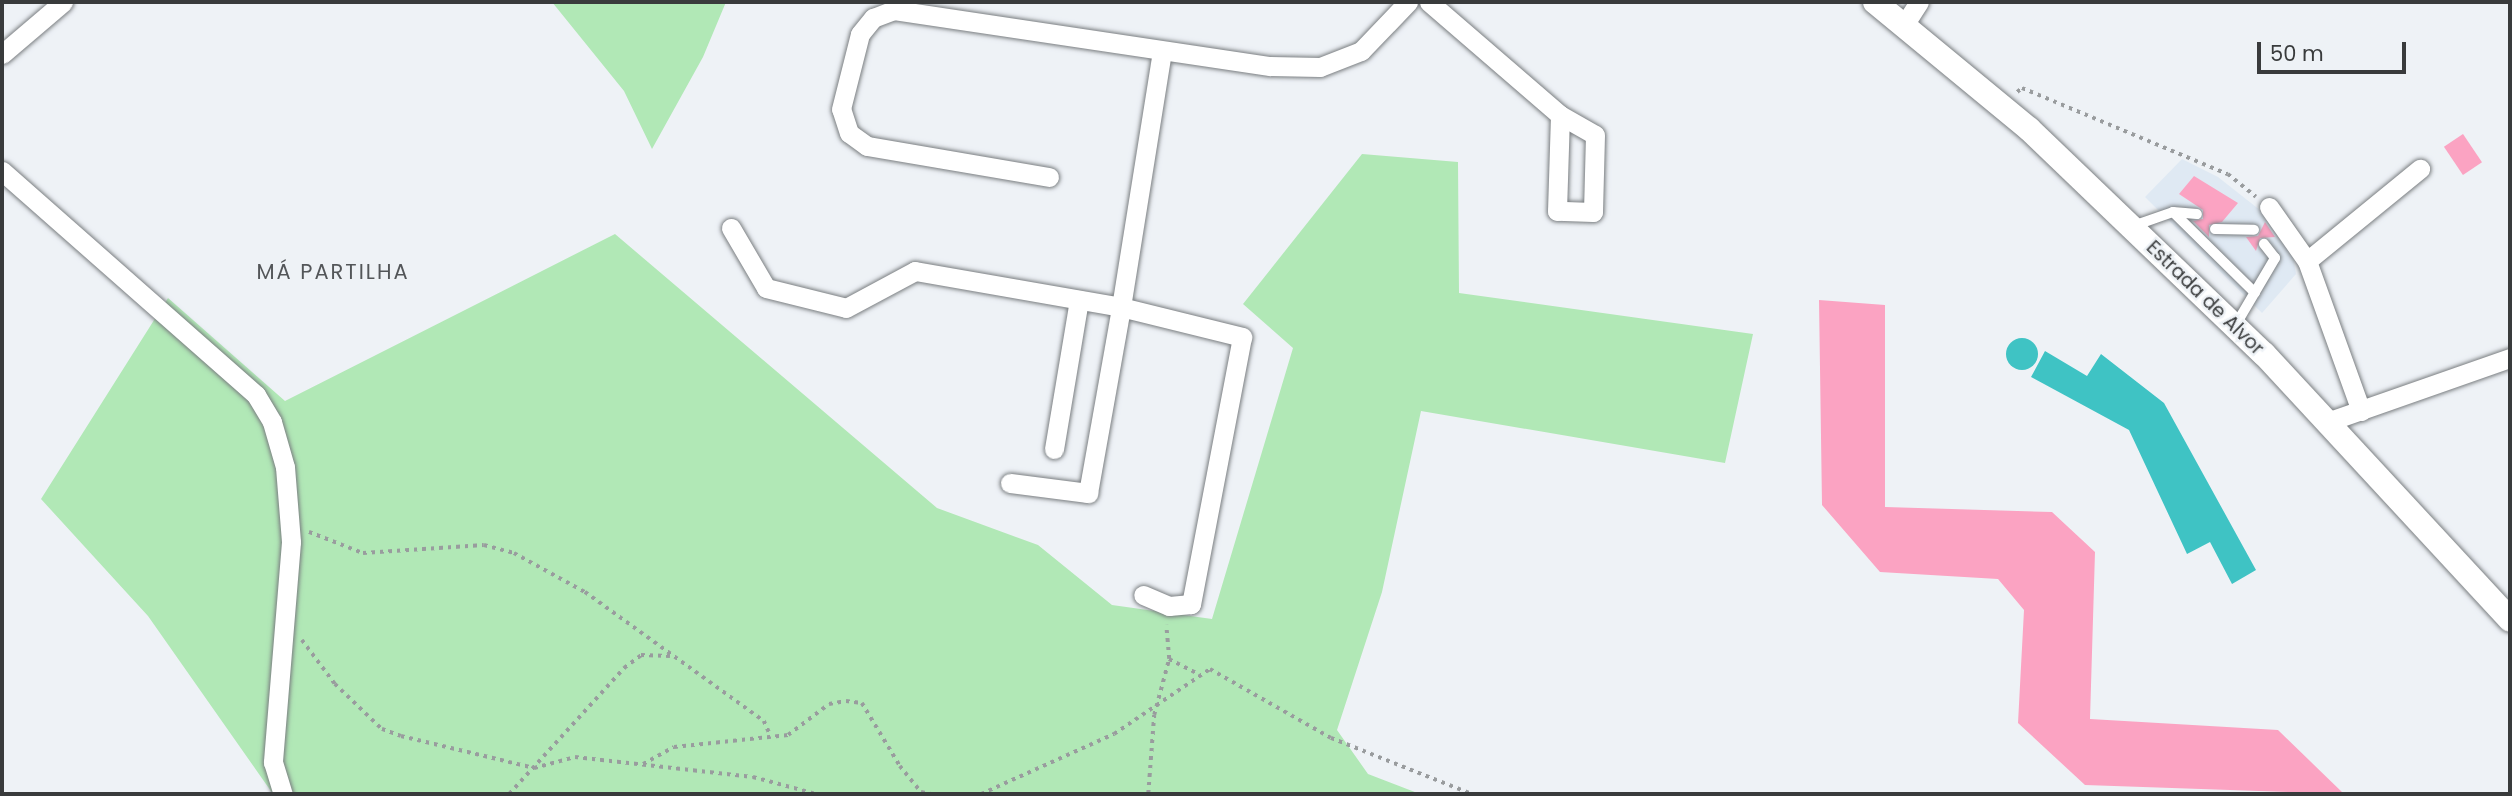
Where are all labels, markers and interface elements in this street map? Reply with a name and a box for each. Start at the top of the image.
scale bar [2260,28,2409,72]
text: 50 m [2270,39,2324,68]
street label: Estrada de Alvor [2142,236,2268,360]
district label: MÁ PARTILHA [258,259,408,285]

